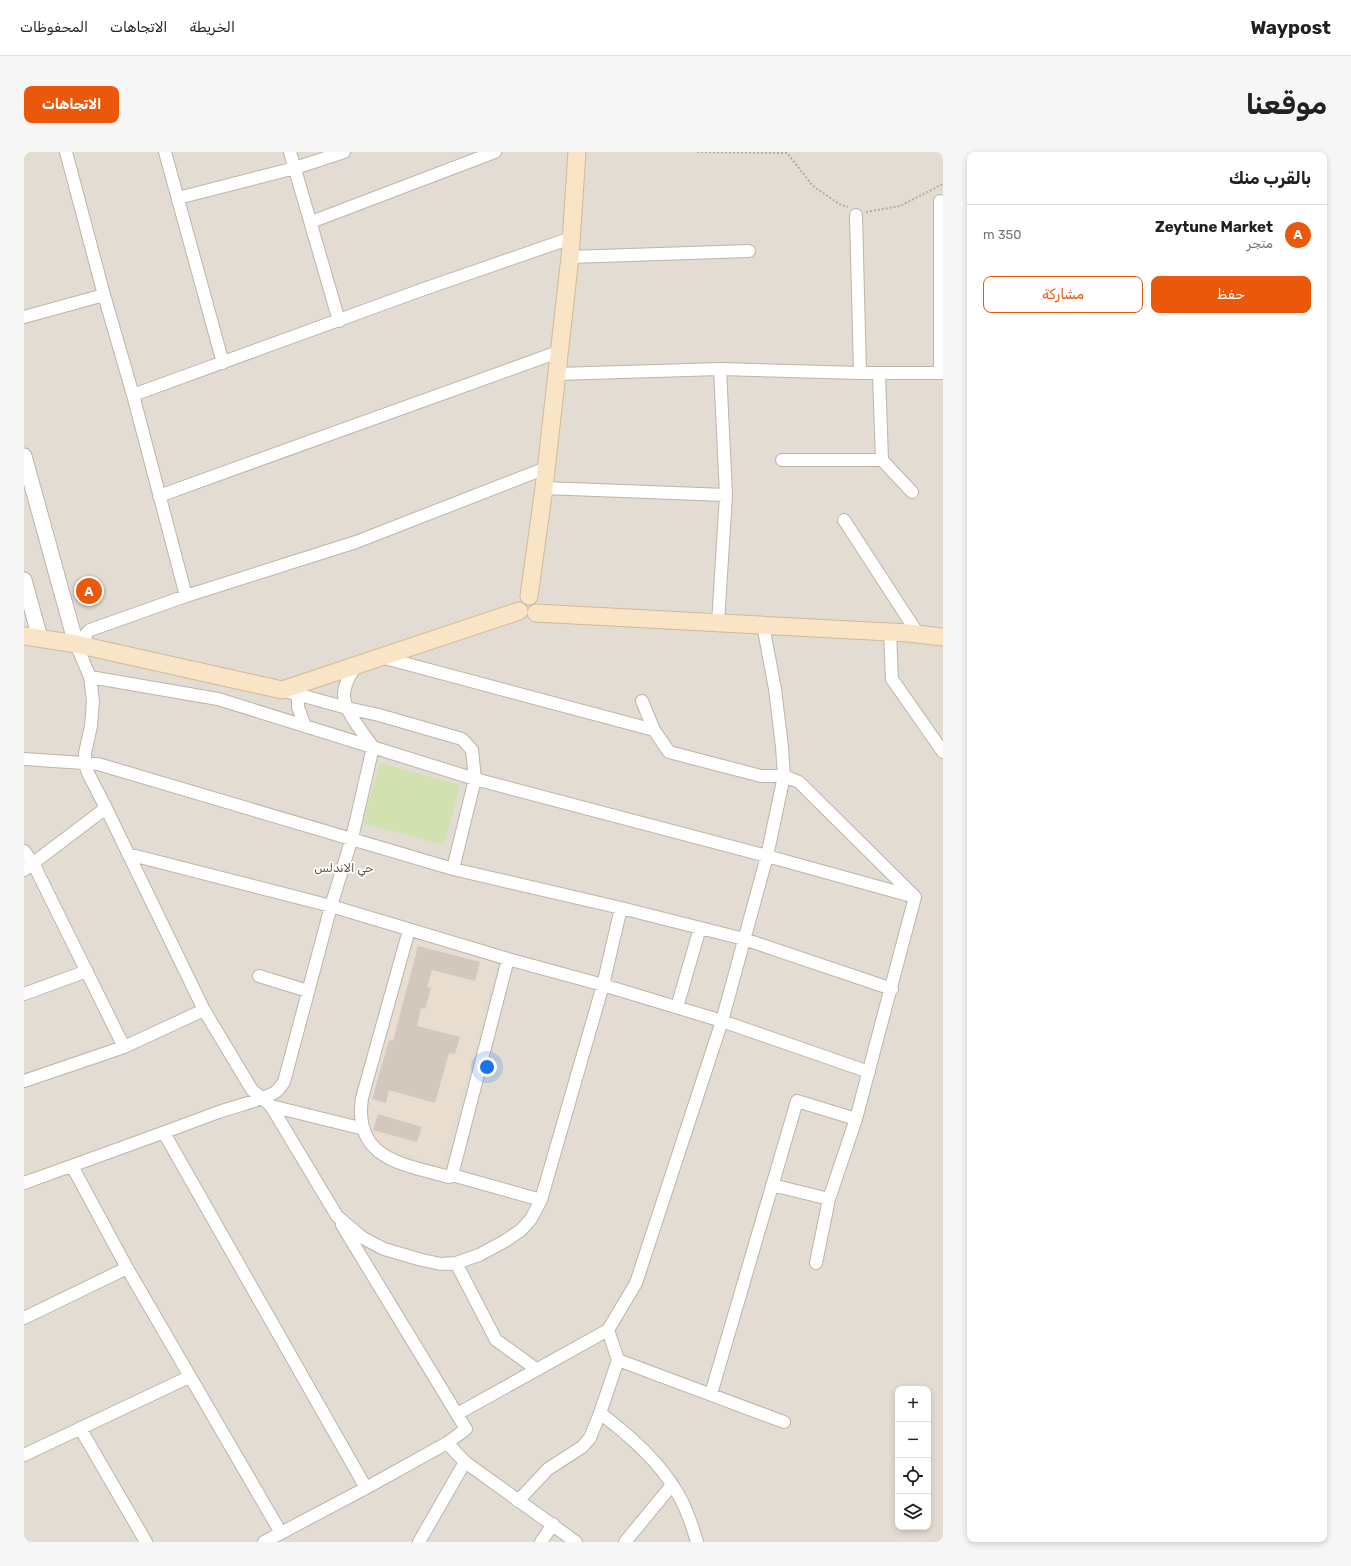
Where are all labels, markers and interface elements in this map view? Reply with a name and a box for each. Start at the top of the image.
text: Waypost [1250,16,1331,39]
text: المحفوظات [20,19,88,36]
text: الاتجاهات [110,19,167,36]
text: الخريطة [189,19,235,36]
button: الاتجاهات [24,86,119,123]
text: موقعنا [1246,88,1327,121]
text: بالقرب منك [1229,168,1311,188]
text: Zeytune Market [1155,218,1273,236]
text: 350 m [983,227,1022,242]
text: A [1293,227,1303,242]
text: متجر [1247,236,1273,251]
button: مشاركة [983,276,1143,313]
button: حفظ [1151,276,1311,313]
pin: A [76,576,102,606]
district label: حي الاندلس [314,861,374,877]
your location [477,1057,497,1077]
map controls [895,1386,931,1530]
button: + [895,1386,931,1422]
button: − [895,1422,931,1458]
button: locate [895,1458,931,1494]
button: layers [895,1494,931,1530]

